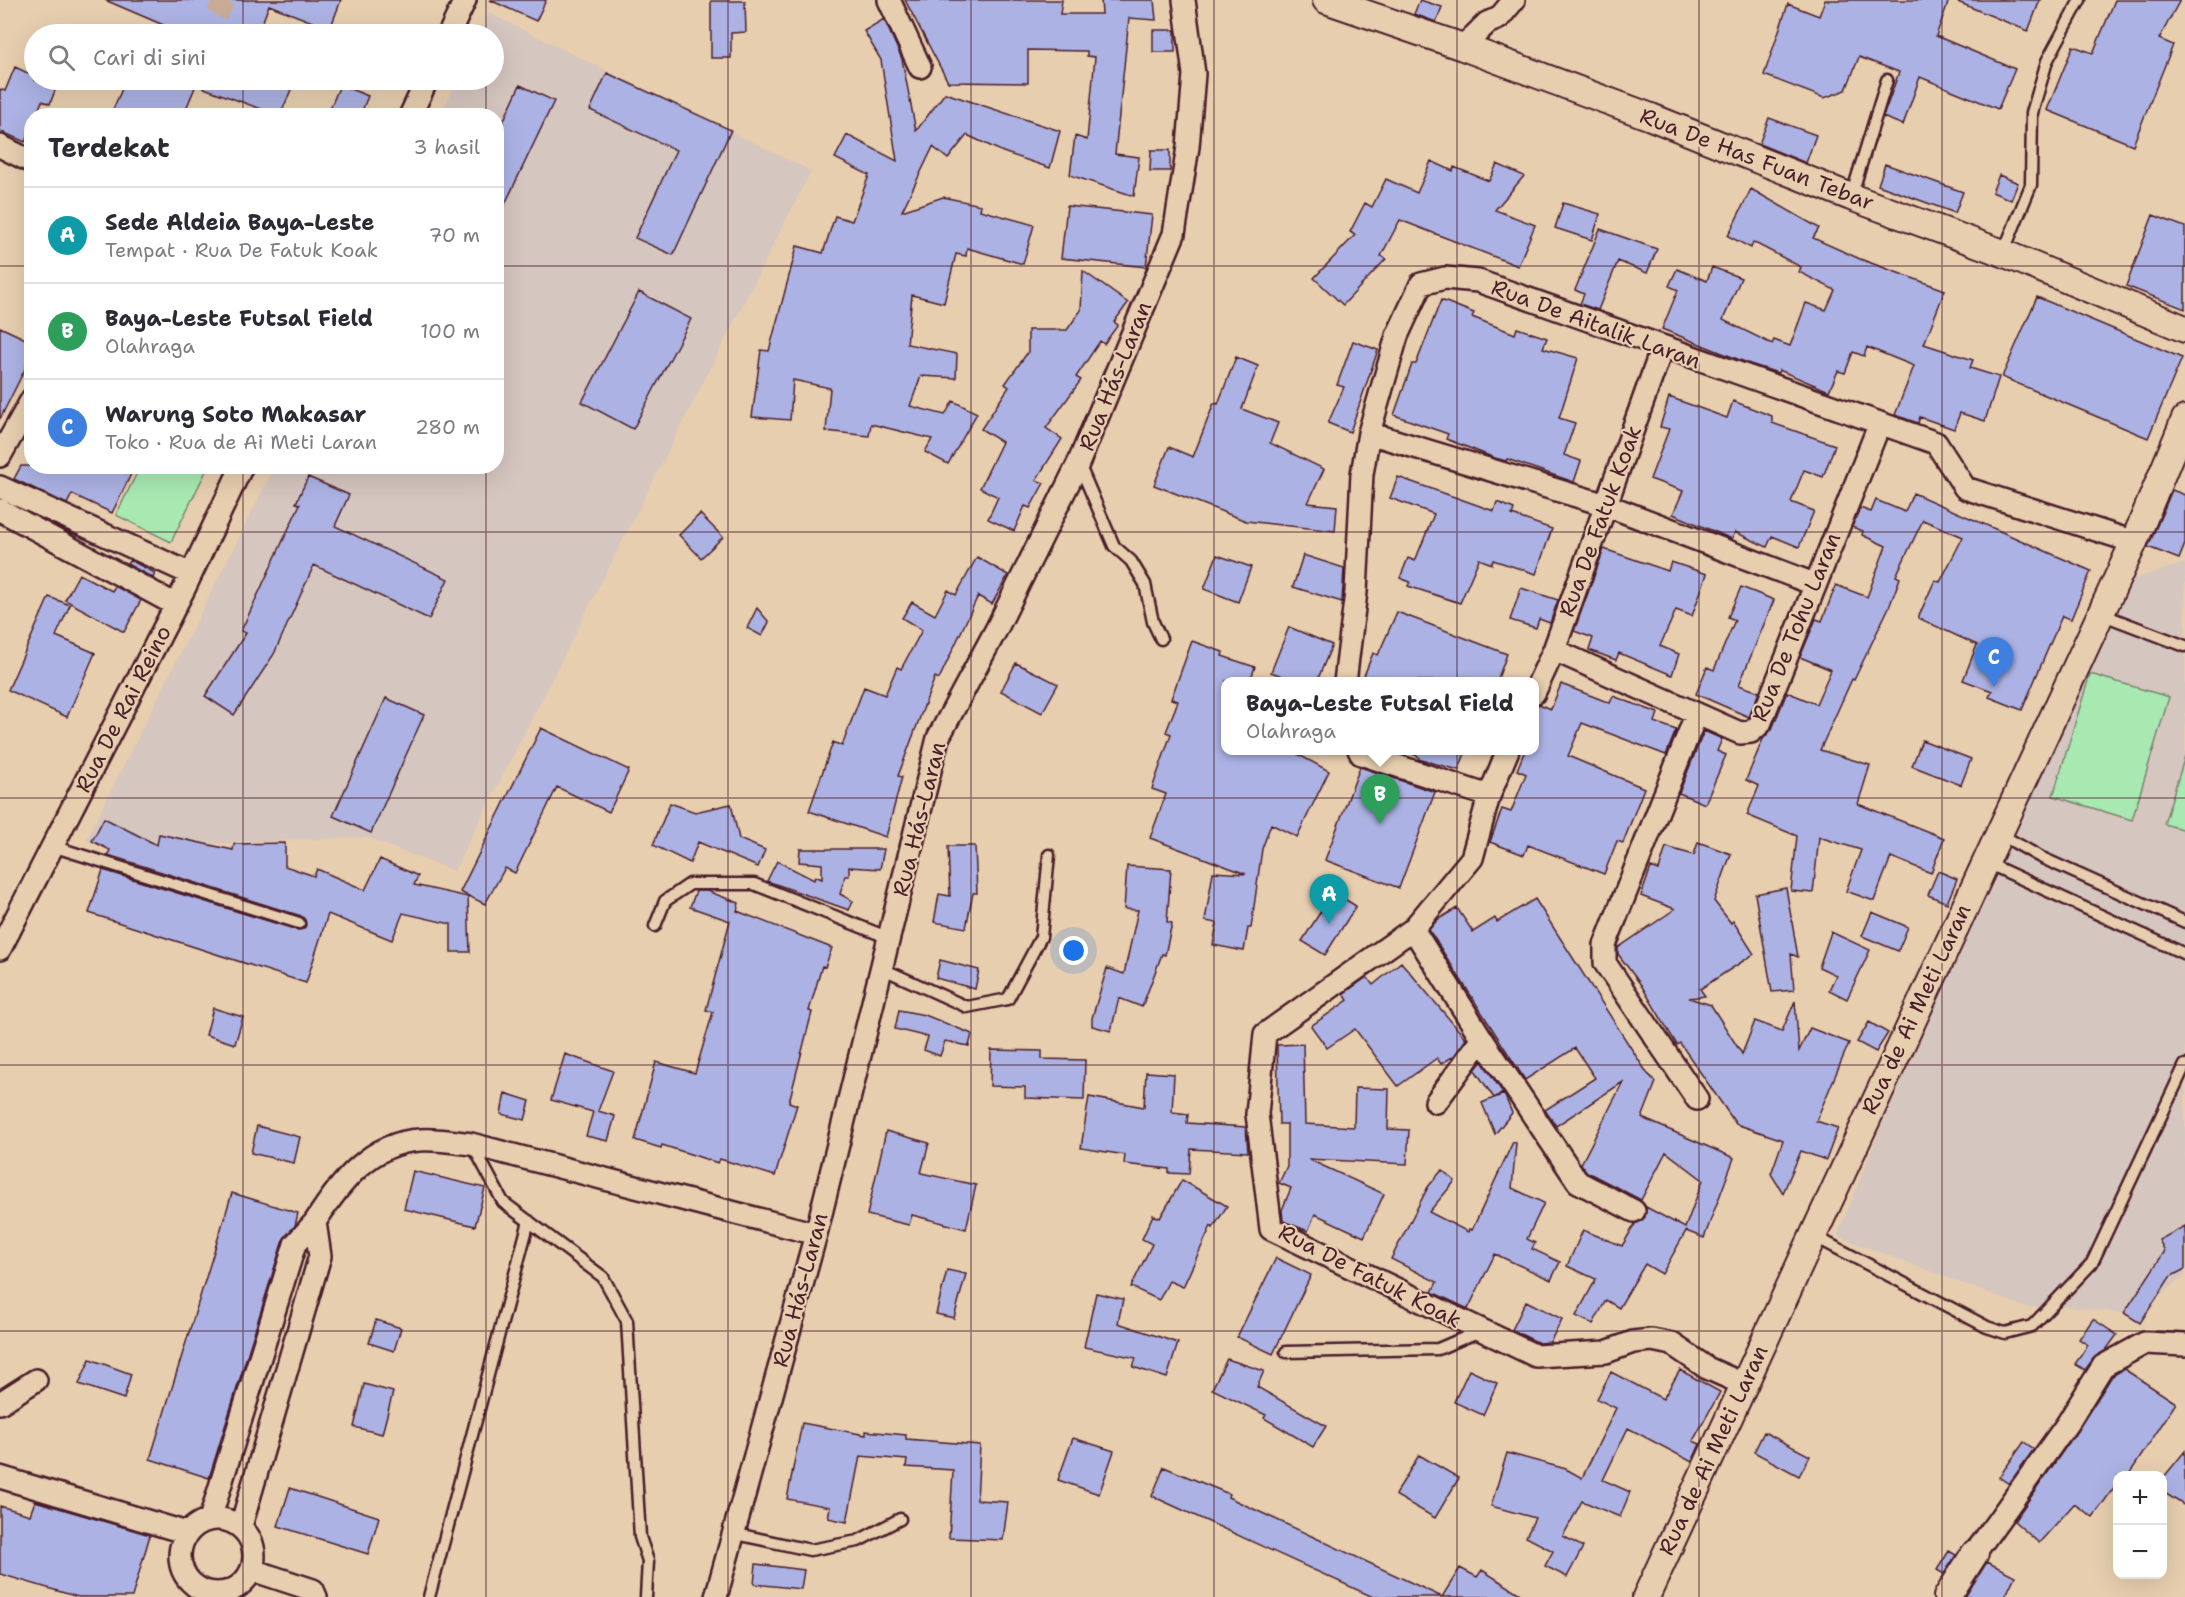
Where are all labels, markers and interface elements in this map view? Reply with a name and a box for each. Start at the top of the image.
search box [24,24,504,90]
icon: search [45,41,78,74]
text: Cari di sini [93,43,206,72]
street label: Rua De Has Fuan Tebar [1636,101,1878,217]
text: Terdekat [48,130,170,165]
text: 3 hasil [414,134,480,160]
text: Sede Aldeia Baya-Leste [105,208,374,237]
text: A [60,222,75,248]
text: 70 m [428,222,480,248]
text: Tempat · Rua De Fatuk Koak [105,237,378,263]
street label: Rua De Aitalik Laran [1487,273,1705,375]
street label: Rua Hás-Laran [1072,297,1158,455]
text: Baya-Leste Futsal Field [105,304,373,333]
text: B [61,318,74,344]
text: 100 m [420,318,480,344]
text: Olahraga [105,333,195,359]
text: Warung Soto Makasar [105,400,366,429]
text: C [61,414,74,440]
text: 280 m [415,414,480,440]
street label: Rua De Fatuk Koak [1552,421,1648,621]
text: Toko · Rua de Ai Meti Laran [105,429,377,455]
street label: Rua De Tohu Laran [1745,528,1847,726]
street label: Rua De Rai Reino [68,620,178,798]
pin: C [1974,638,2014,687]
popup [1221,677,1539,755]
text: Baya-Leste Futsal Field [1246,689,1514,718]
text: Olahraga [1246,718,1336,744]
street label: Rua Hás-Laran [886,738,952,900]
pin: B [1360,774,1400,824]
pin: A [1310,874,1348,924]
street label: Rua de Ai Meti Laran [1854,899,1978,1119]
your location [1059,936,1088,965]
street label: Rua Hás-Laran [765,1210,835,1370]
street label: Rua De Fatuk Koak [1274,1217,1466,1335]
street label: Rua de Ai Meti Laran [1651,1340,1775,1560]
map controls [2113,1471,2167,1579]
button: + [2113,1471,2167,1525]
button: − [2113,1525,2167,1579]

